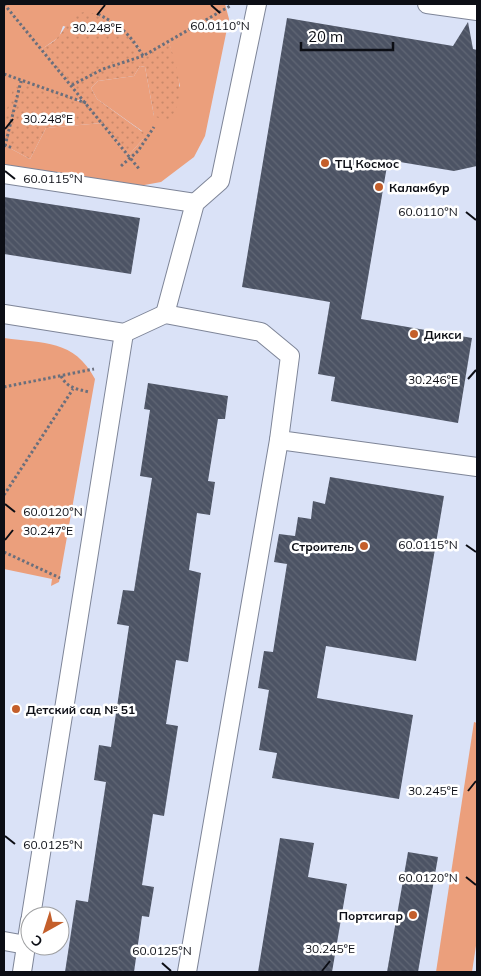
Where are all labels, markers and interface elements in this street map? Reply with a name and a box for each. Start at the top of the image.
text: 60.0110°N [190,18,250,33]
text: 30.248°E [72,20,122,35]
scale bar [301,20,394,52]
text: 20 m [308,27,343,46]
text: 30.248°E [23,111,73,126]
place label: ТЦ Космос [335,156,399,171]
marker: ТЦ Космос [319,157,331,169]
text: 60.0115°N [23,171,83,186]
place label: Каламбур [389,180,450,195]
marker: Каламбур [373,181,385,193]
text: 60.0110°N [398,204,458,219]
place label: Дикси [424,327,462,342]
marker: Дикси [408,328,420,340]
text: 30.246°E [408,372,458,387]
text: 60.0120°N [23,504,83,519]
text: 30.247°E [23,523,73,538]
text: 60.0115°N [398,537,458,552]
place label: Строитель [291,539,354,554]
marker: Строитель [358,540,370,552]
place label: Детский сад № 51 [26,702,135,717]
marker: Детский сад № 51 [10,703,22,715]
text: 30.245°E [408,783,458,798]
text: 60.0125°N [23,837,83,852]
text: 60.0120°N [398,870,458,885]
north arrow [20,906,70,956]
place label: Портсигар [339,908,403,923]
marker: Портсигар [407,909,419,921]
text: С [27,931,46,951]
text: 30.245°E [305,941,355,956]
text: 60.0125°N [132,943,192,958]

